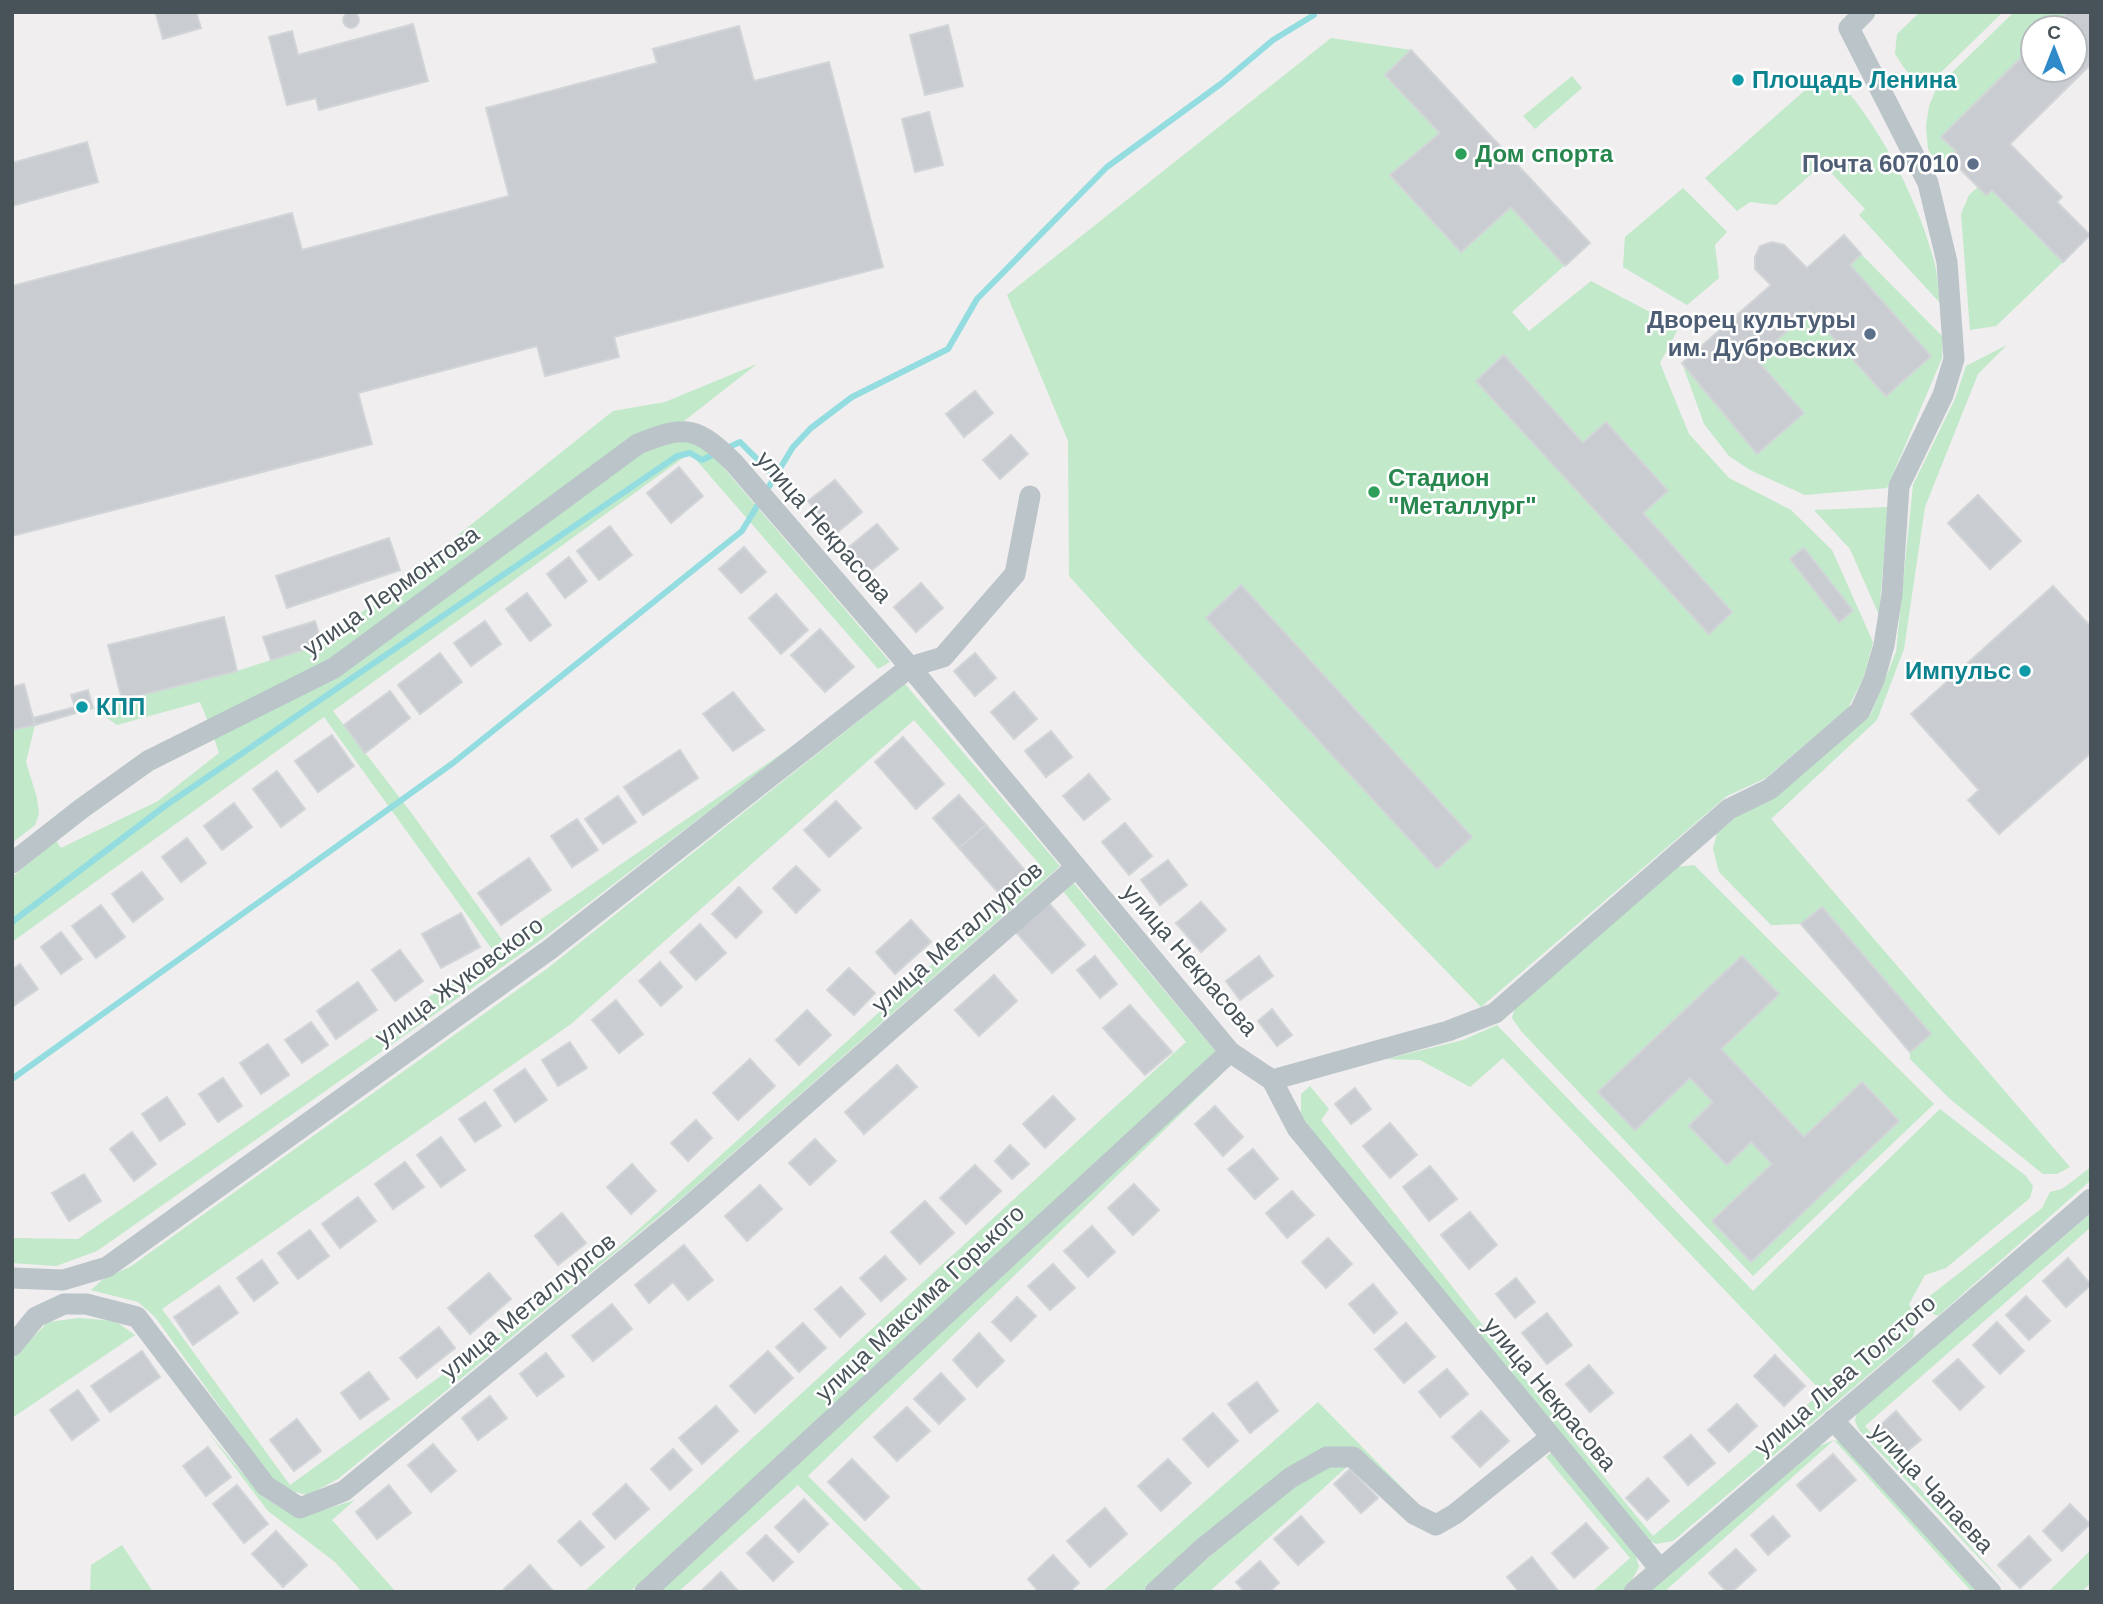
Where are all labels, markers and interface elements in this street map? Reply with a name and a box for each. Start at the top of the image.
north arrow [2019,14,2089,84]
text: С [2047,22,2061,43]
place label: Площадь Ленина [1752,66,1957,93]
marker: Площадь Ленина [1730,72,1746,88]
place label: Дом спорта [1475,140,1614,167]
marker: Дом спорта [1453,146,1469,162]
place label: Почта 607010 [1802,150,1959,177]
marker: Почта 607010 [1965,156,1981,172]
place label: Дворец культуры им. Дубровских [1647,306,1857,361]
marker: Дворец культуры им. Дубровских [1862,326,1878,342]
street label: улица Некрасова [751,445,898,608]
place label: Стадион "Металлург" [1388,464,1537,519]
marker: Стадион "Металлург" [1366,484,1382,500]
street label: улица Лермонтова [298,519,484,661]
place label: Импульс [1905,657,2011,684]
marker: Импульс [2017,663,2033,679]
place label: КПП [96,693,145,720]
marker: КПП [74,699,90,715]
street label: улица Металлургов [866,855,1047,1018]
street label: улица Некрасова [1117,878,1264,1041]
street label: улица Жуковского [370,911,548,1051]
street label: улица Максима Горького [810,1199,1030,1406]
street label: улица Металлургов [435,1227,620,1384]
street label: улица Льва Толстого [1749,1289,1941,1460]
street label: улица Некрасова [1478,1311,1623,1476]
street label: улица Чапаева [1865,1417,2000,1559]

